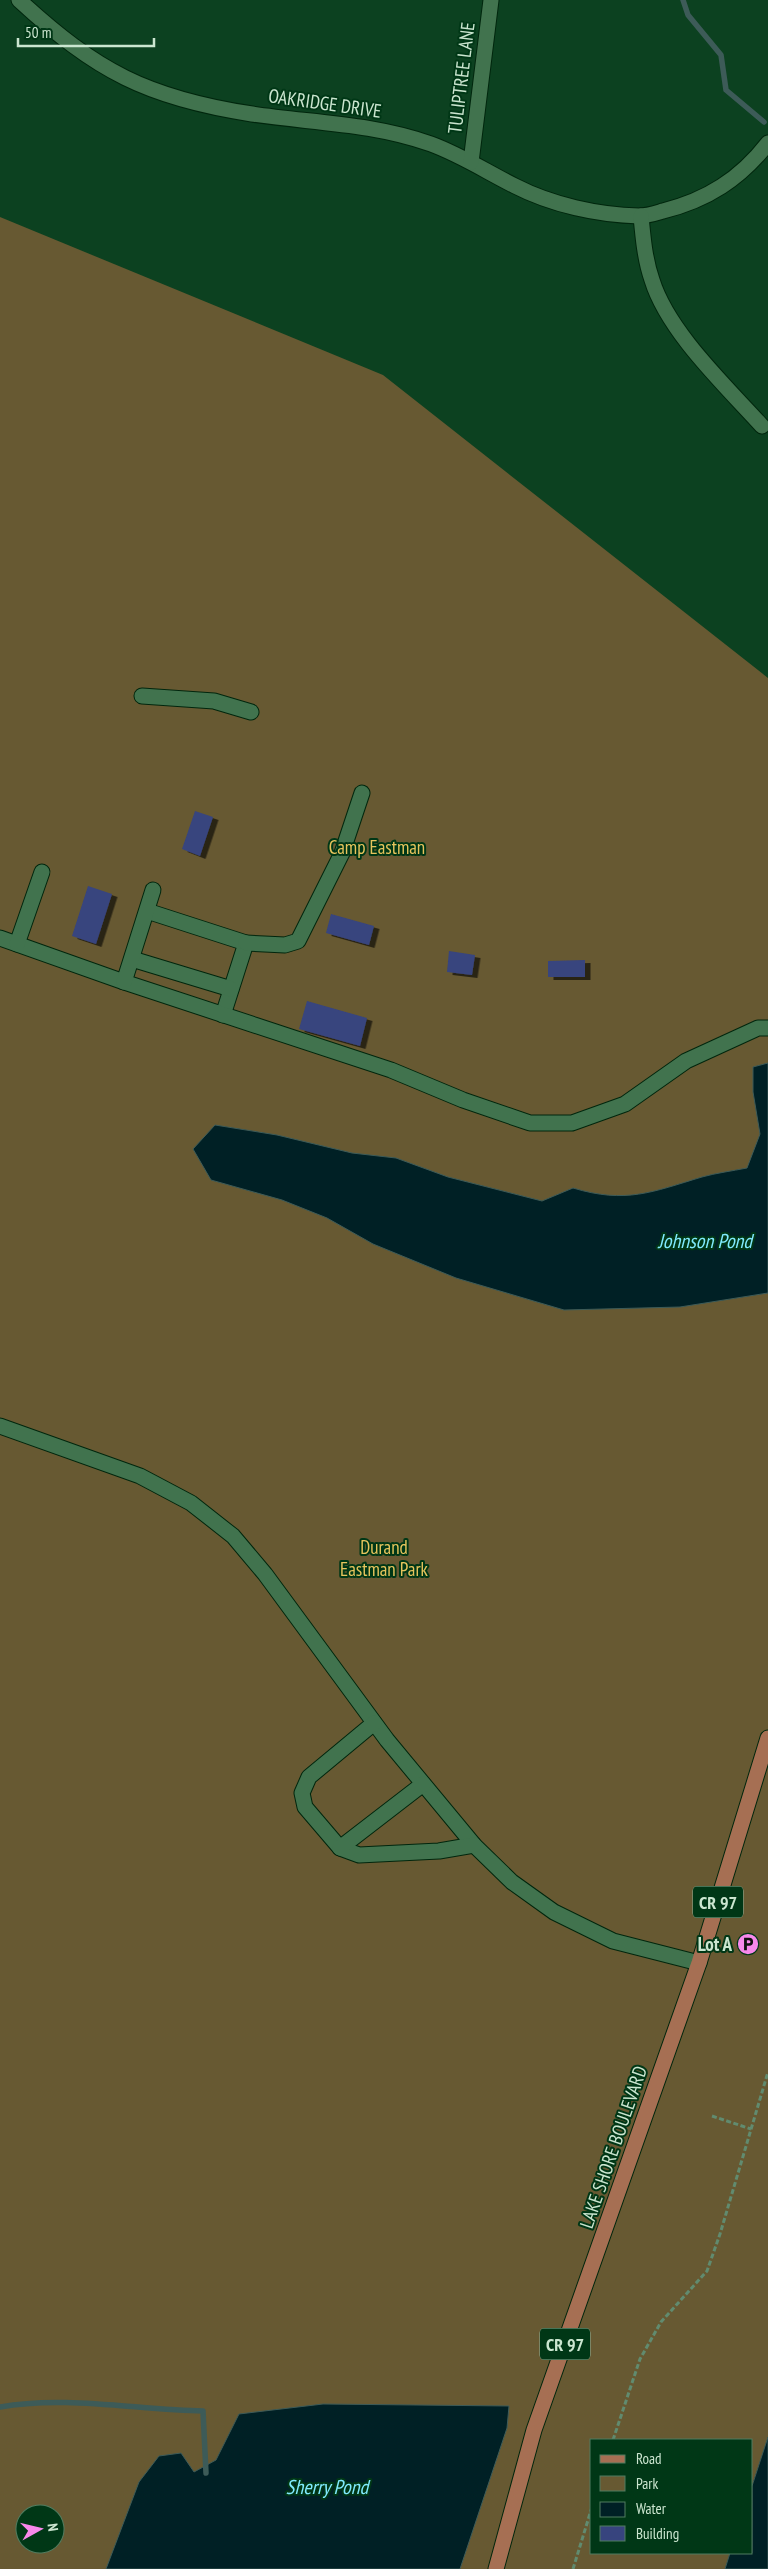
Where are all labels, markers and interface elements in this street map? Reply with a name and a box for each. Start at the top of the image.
scale bar [18,15,154,47]
street label: TULIPTREE LANE [442,21,480,135]
text: 50 m [25,23,51,42]
street label: OAKRIDGE DRIVE [267,83,383,123]
park label: Camp Eastman [329,835,425,859]
water label: Johnson Pond [657,1228,754,1254]
park label: Durand Eastman Park [340,1535,429,1581]
road number: CR 97 [693,1886,743,1918]
place label: Lot A [698,1932,732,1956]
parking icon: Lot A [736,1932,760,1956]
street label: LAKE SHORE BOULEVARD [574,2063,652,2231]
road number: CR 97 [540,2328,590,2360]
legend [590,2439,753,2554]
text: Road [636,2449,662,2468]
water label: Sherry Pond [286,2474,370,2500]
text: Park [636,2474,658,2493]
text: Water [636,2499,667,2518]
north arrow [15,2504,65,2554]
text: N [43,2522,62,2532]
text: Building [636,2524,679,2543]

